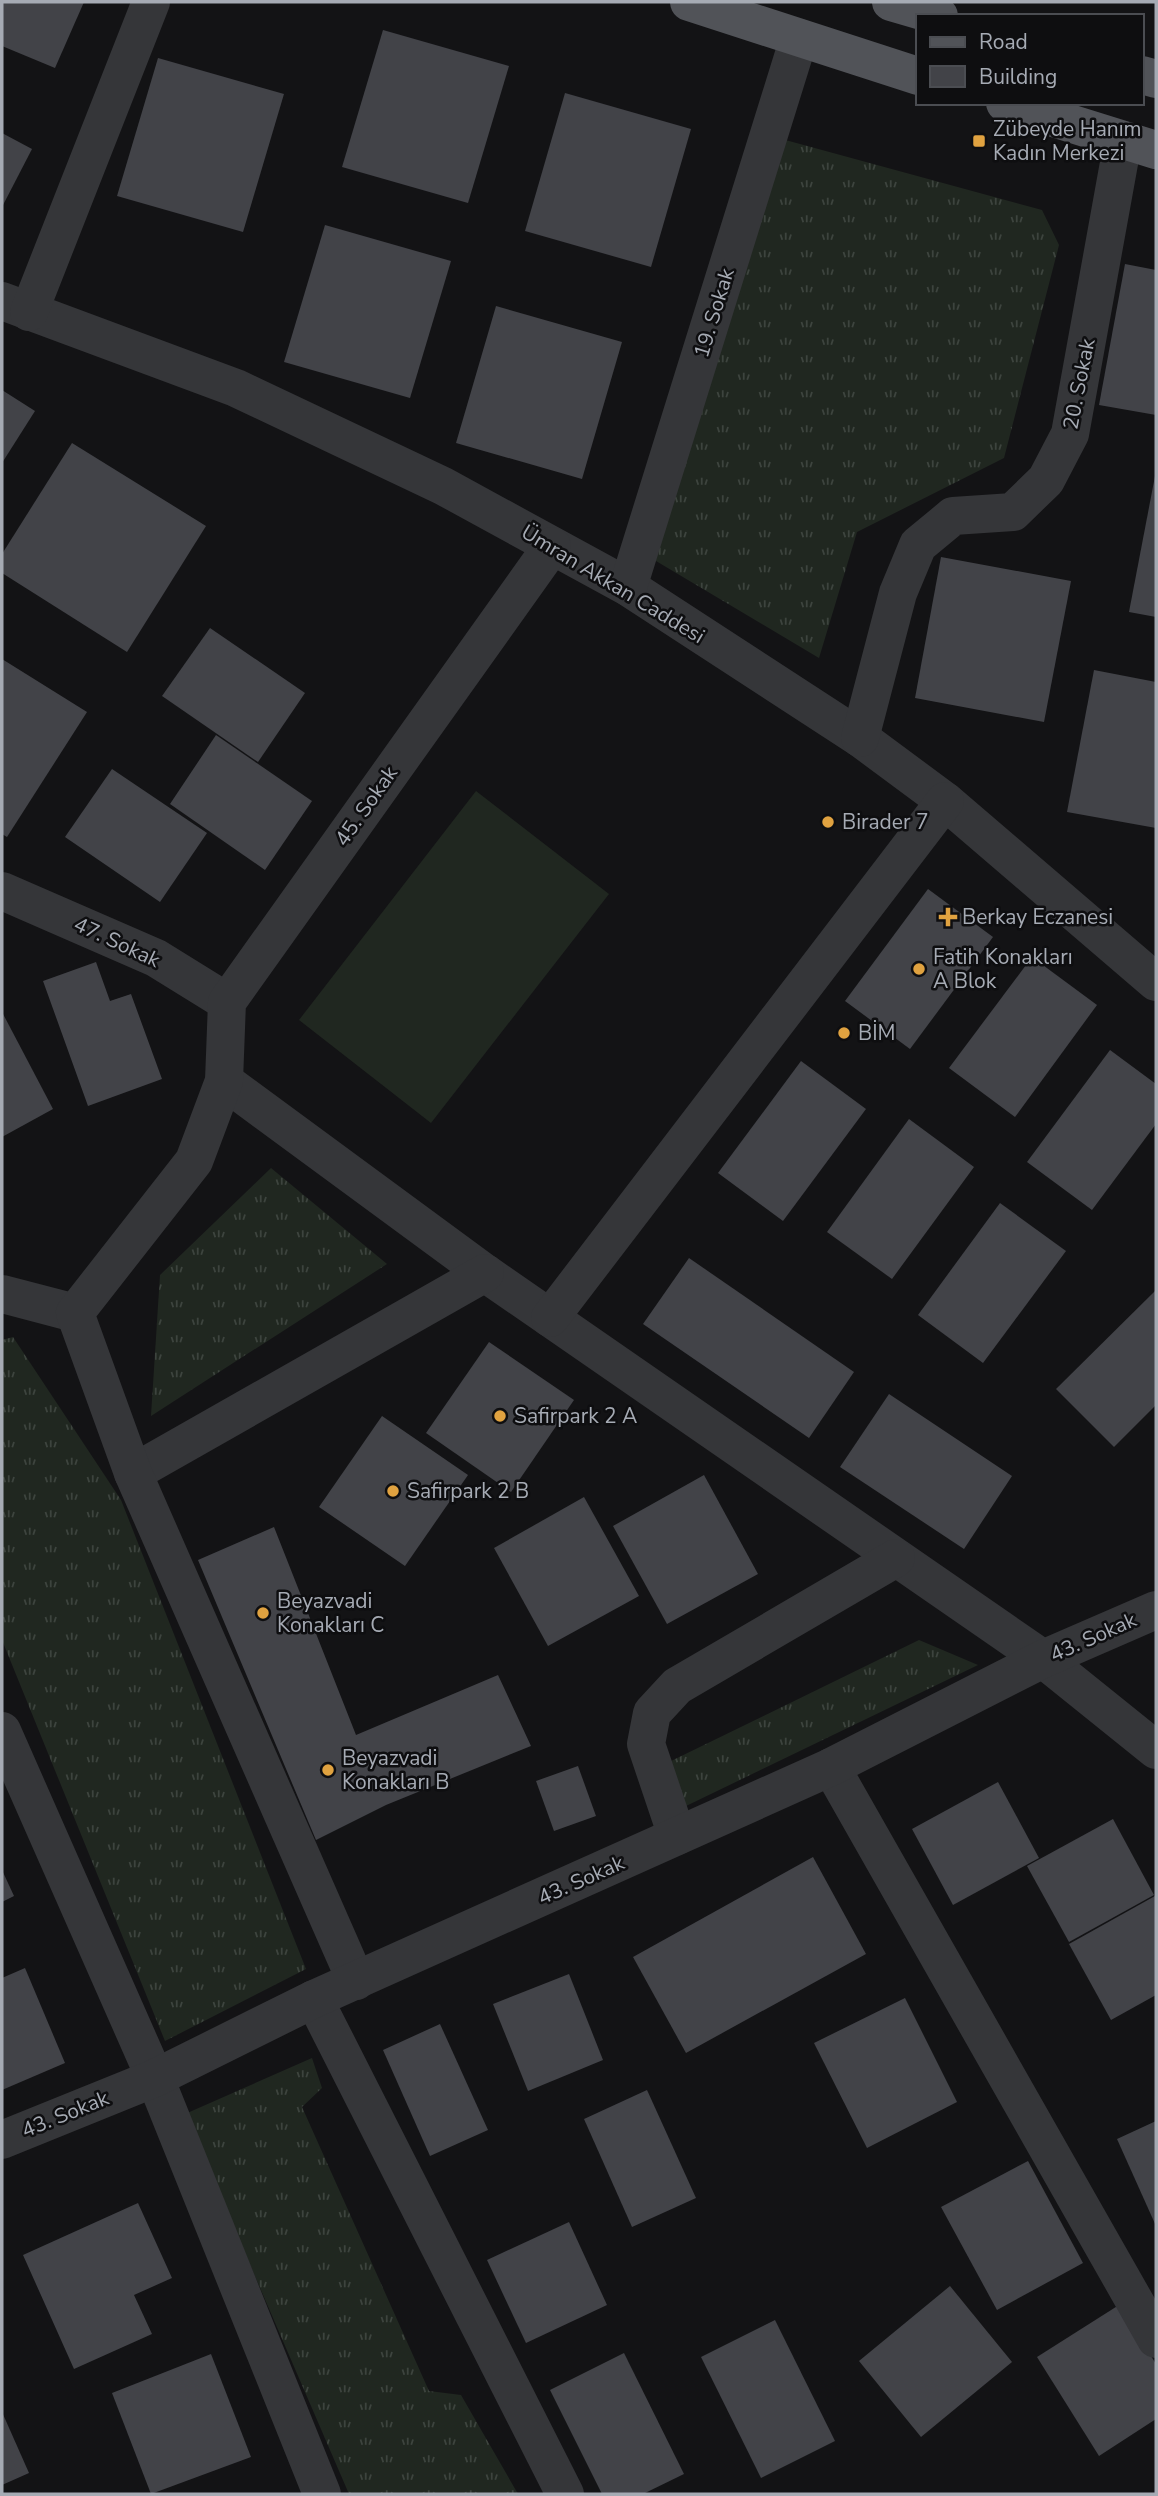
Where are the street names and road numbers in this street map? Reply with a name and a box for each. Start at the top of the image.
street label: 19. Sokak [687,264,741,361]
street label: 20. Sokak [1056,336,1102,432]
street label: Ümran Akkan Caddesi [516,518,710,650]
street label: 45. Sokak [328,760,404,852]
street label: 47. Sokak [69,910,165,974]
street label: 43. Sokak [1045,1605,1141,1669]
street label: 43. Sokak [533,1848,629,1912]
street label: 43. Sokak [17,2084,113,2144]

